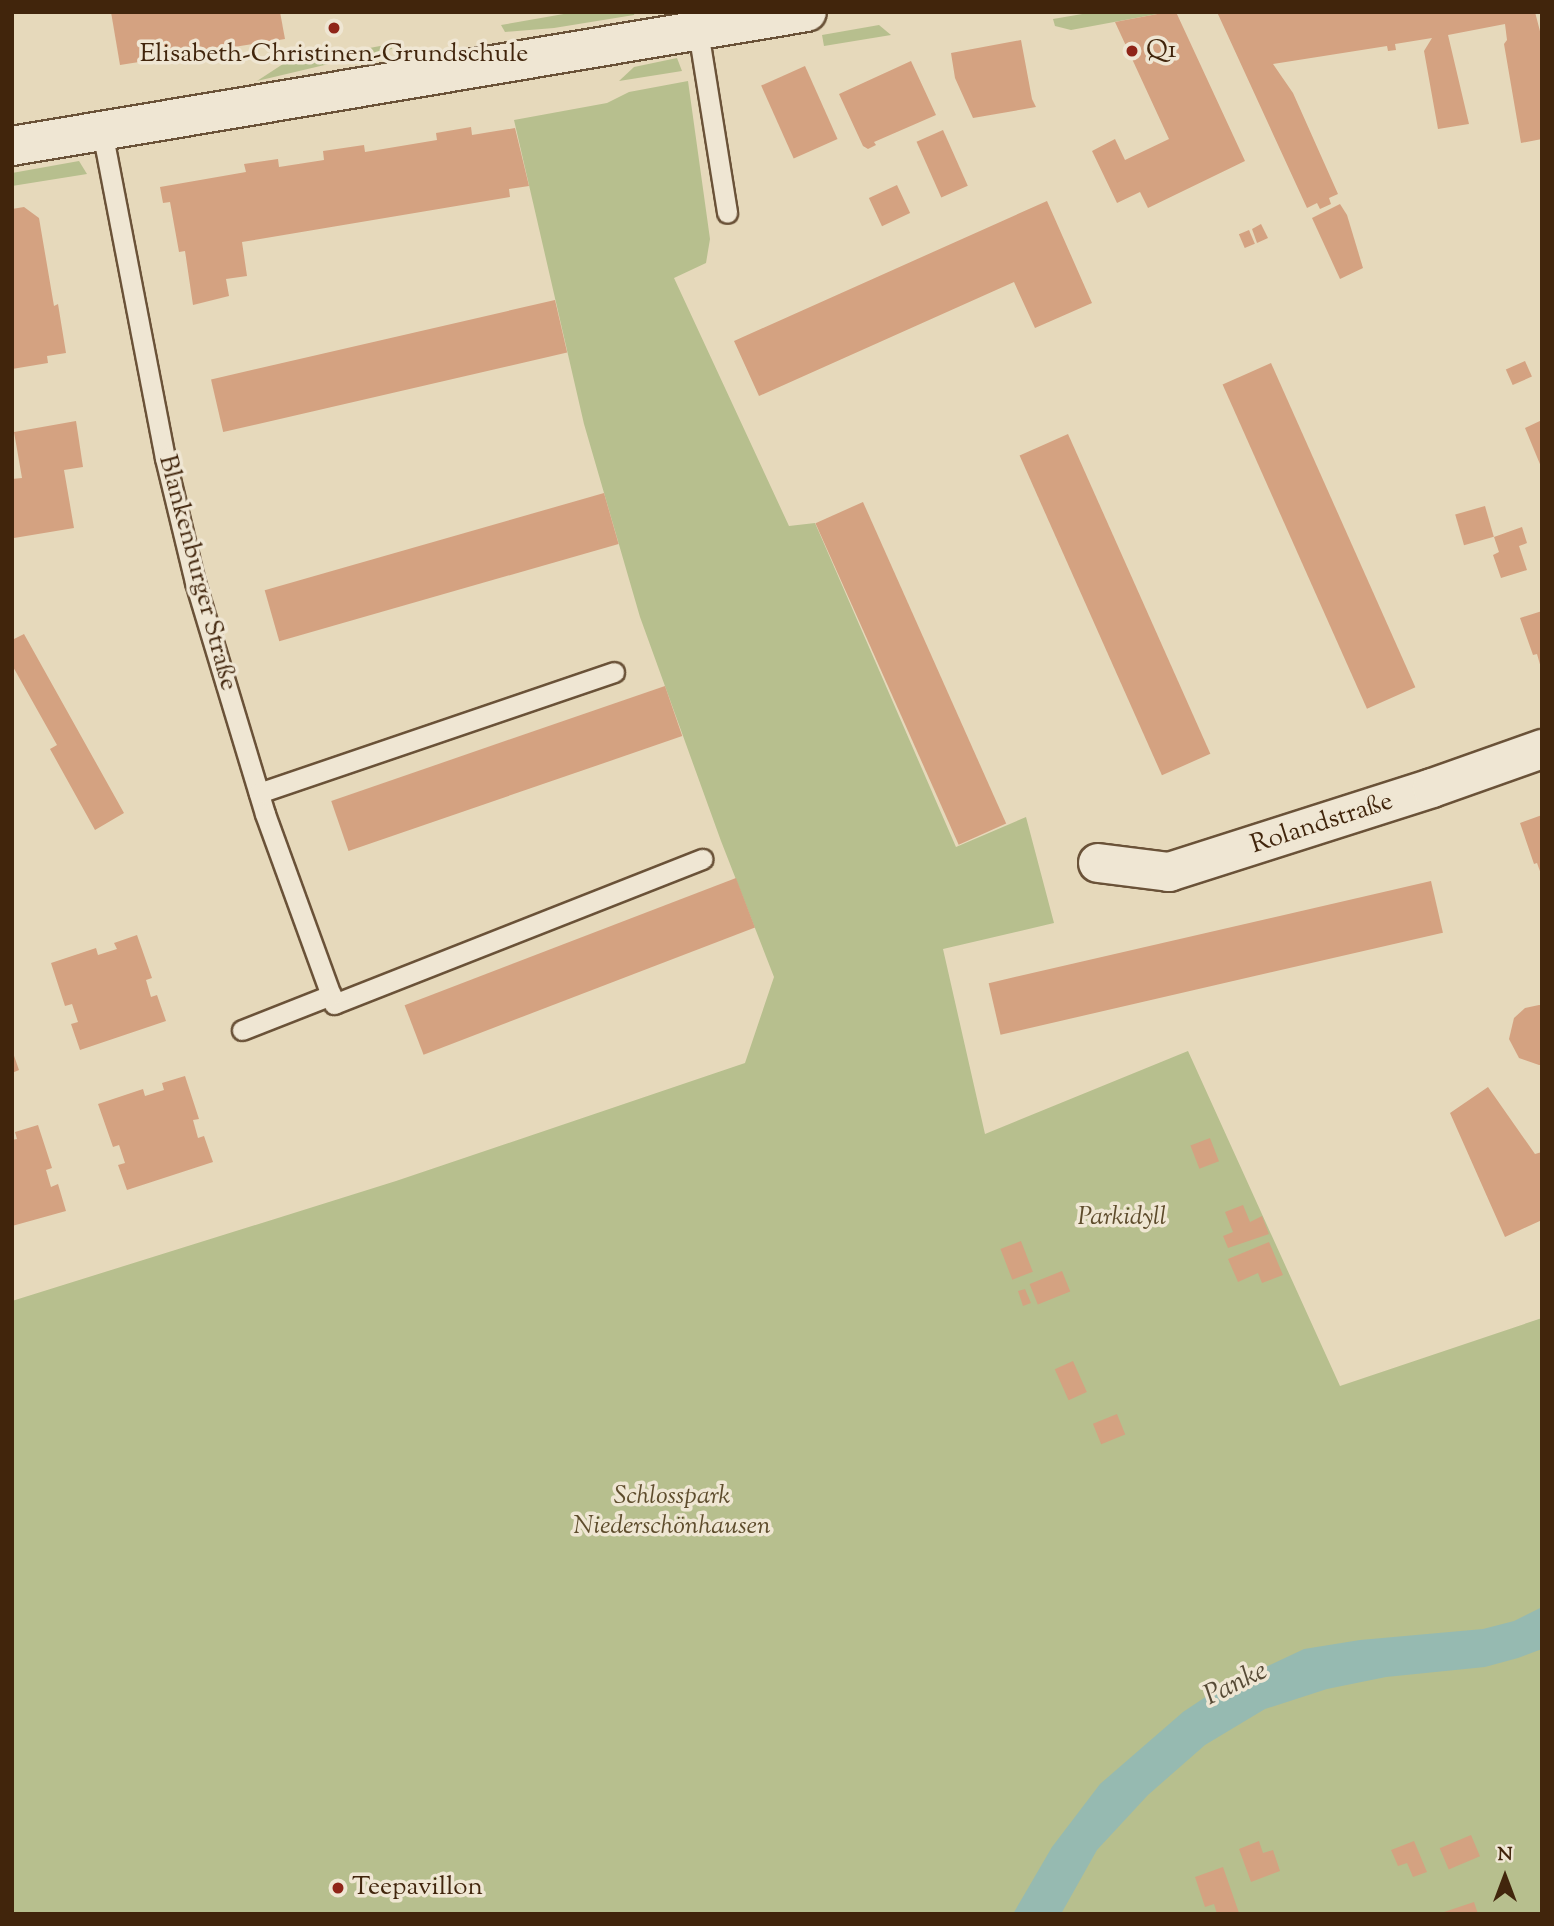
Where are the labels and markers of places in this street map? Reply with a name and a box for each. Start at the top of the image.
marker: Elisabeth-Christinen-Grundschule [326,20,342,36]
place label: Q1 [1146,35,1177,67]
place label: Elisabeth-Christinen-Grundschule [140,39,528,71]
marker: Q1 [1124,43,1140,59]
place label: Teepavillon [352,1872,483,1904]
marker: Teepavillon [330,1880,346,1896]

